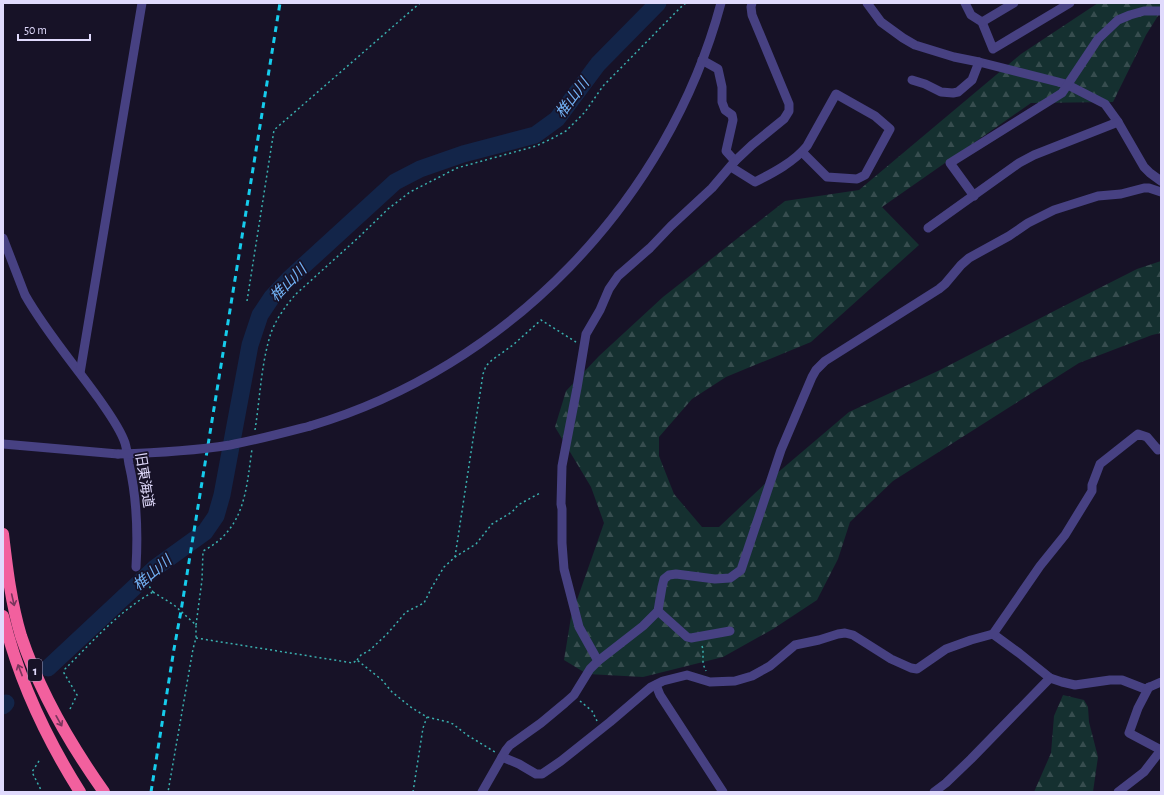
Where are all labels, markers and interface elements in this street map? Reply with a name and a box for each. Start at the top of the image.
scale bar [18,16,90,42]
text: 50 m [24,24,47,36]
water label: 椎山川 [552,74,593,121]
water label: 椎山川 [266,260,311,305]
street label: 旧東海道 [133,451,156,509]
water label: 椎山川 [130,551,176,594]
one-way arrow [9,593,17,606]
road number: 1 [28,659,42,681]
one-way arrow [15,664,23,676]
one-way arrow [55,715,63,727]

